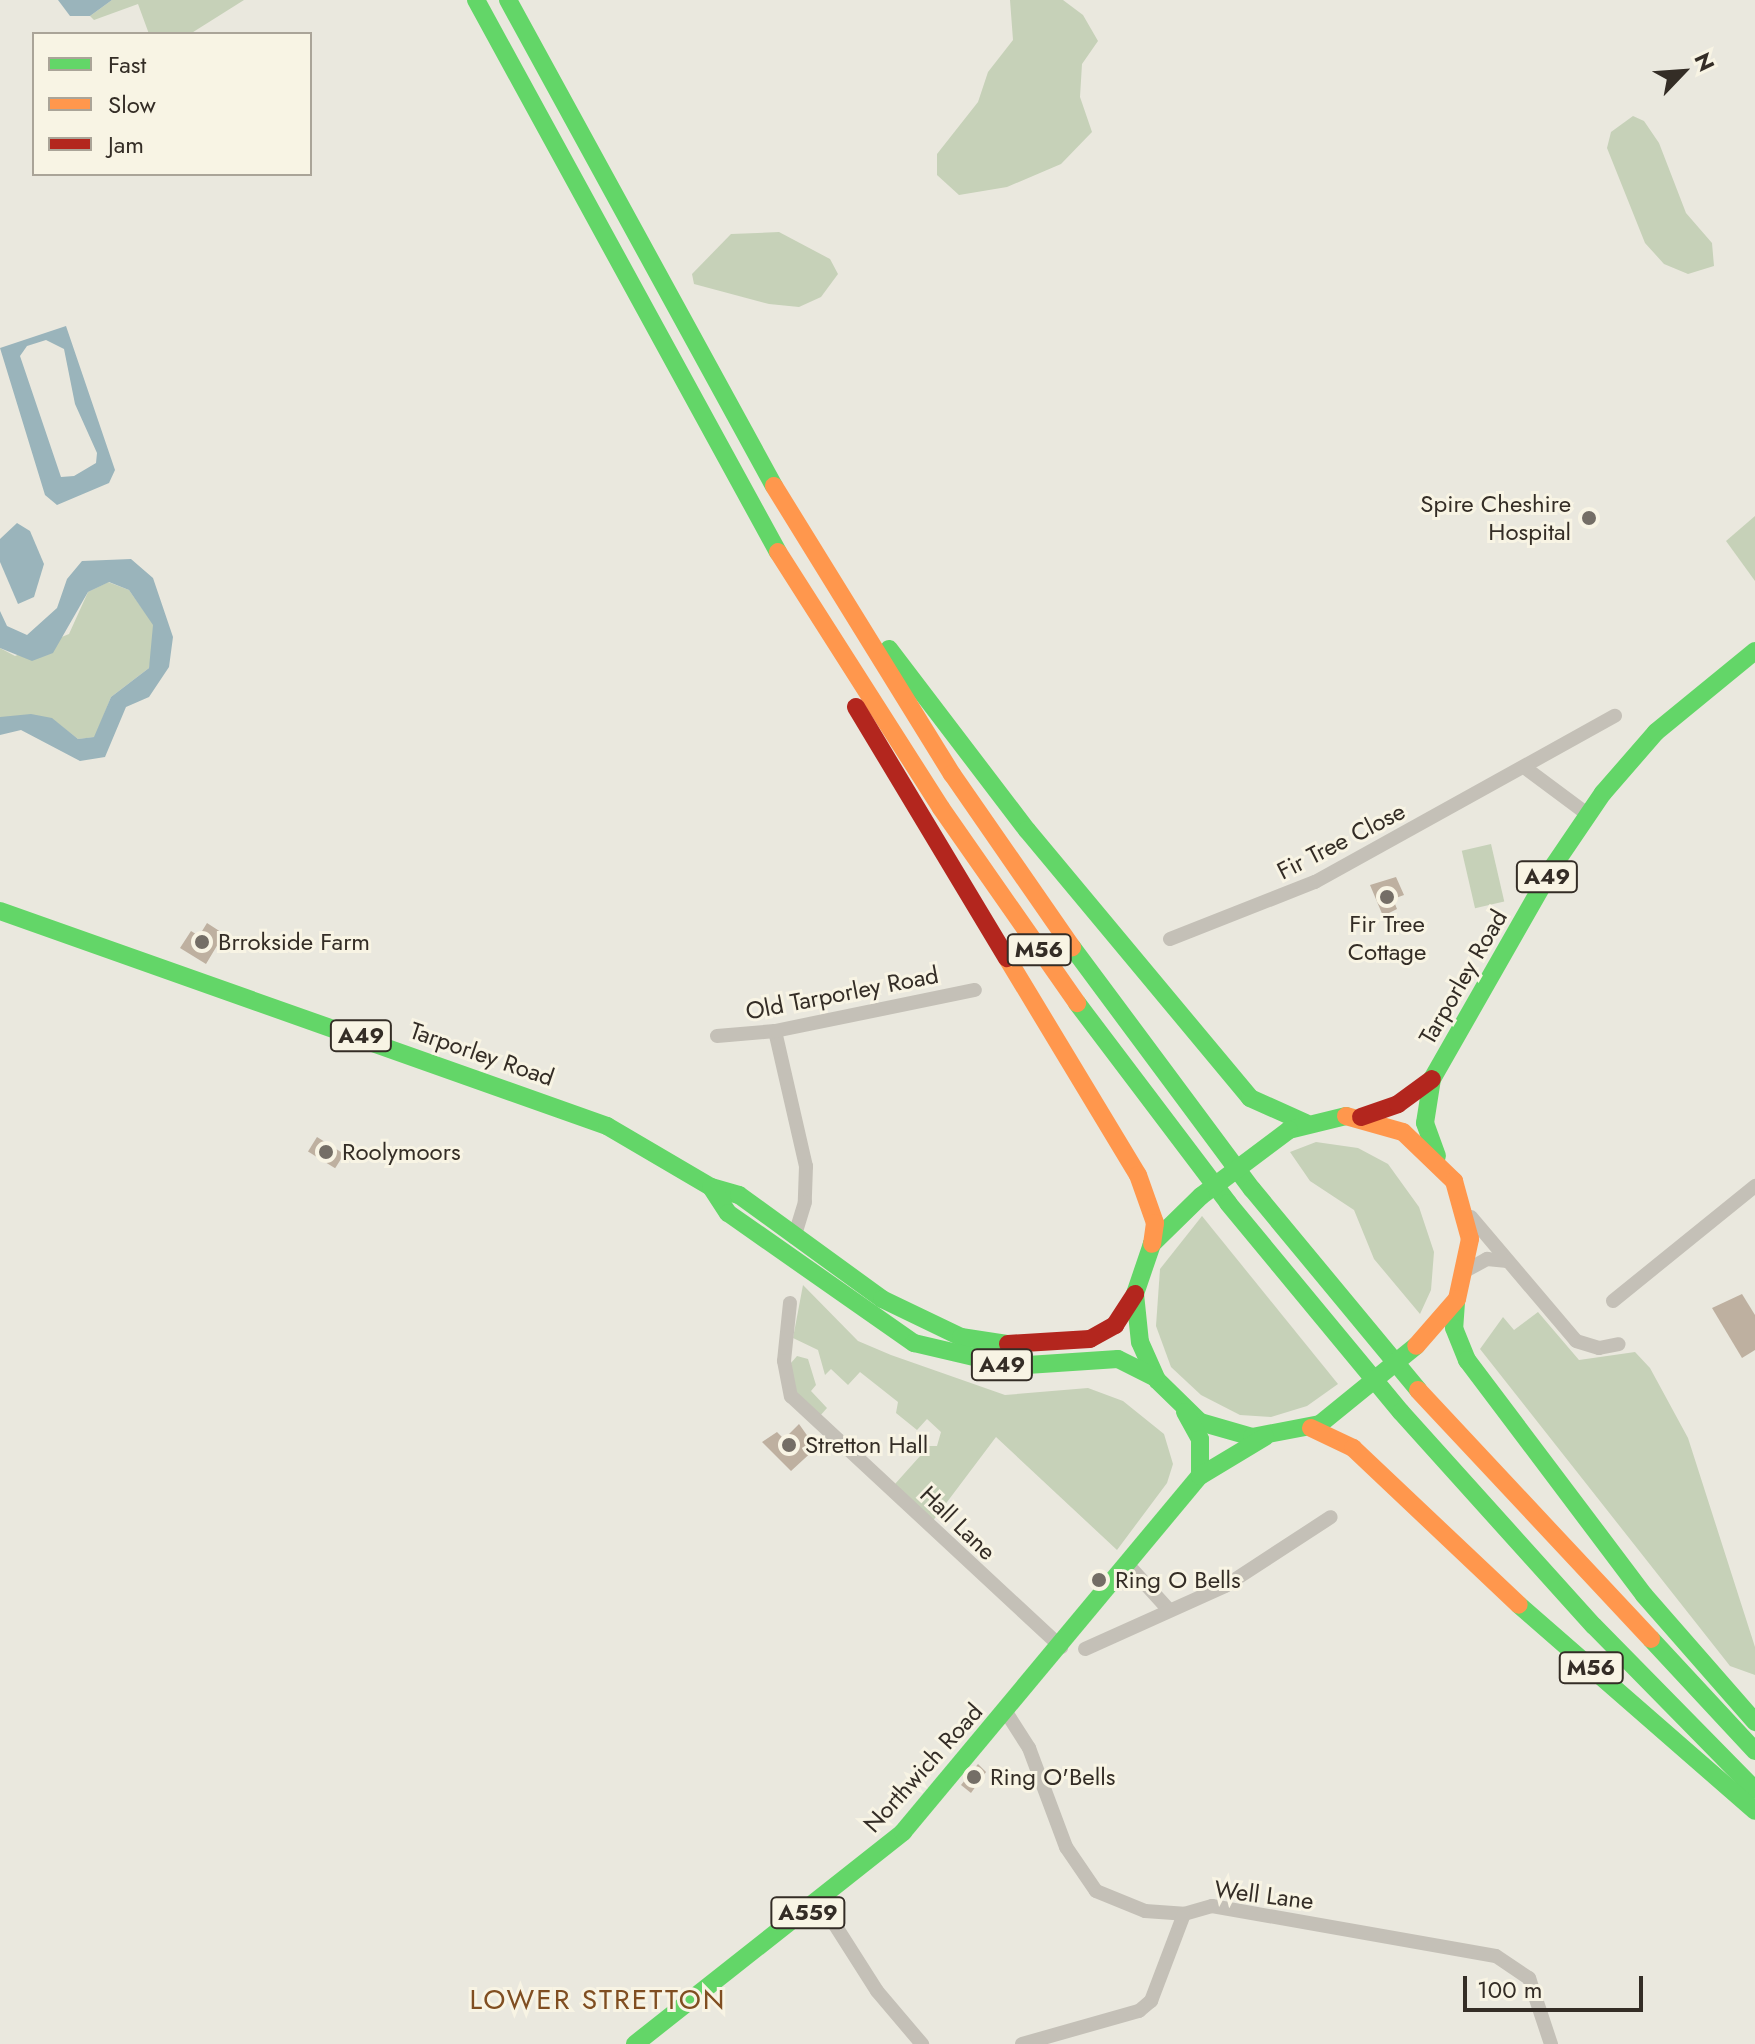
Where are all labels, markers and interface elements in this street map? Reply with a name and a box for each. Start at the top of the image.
legend [32,32,312,176]
north arrow [1643,32,1723,112]
text: Fast [108,47,146,82]
text: N [1687,47,1723,77]
text: Slow [108,87,156,122]
text: Jam [108,127,144,162]
place label: Spire Cheshire Hospital [1420,490,1571,546]
marker: Spire Cheshire Hospital [1578,507,1600,529]
street label: Fir Tree Close [1272,796,1410,886]
road number: A49 [1515,859,1579,895]
marker: Fir Tree Cottage [1378,888,1396,906]
street label: Tarporley Road [1413,905,1513,1049]
place label: Fir Tree Cottage [1348,910,1426,966]
place label: Brrokside Farm [218,928,370,956]
road number: M56 [1005,932,1073,968]
marker: Brrokside Farm [193,933,211,951]
street label: Old Tarporley Road [743,960,941,1026]
street label: Tarporley Road [406,1016,558,1092]
road number: A49 [329,1018,393,1054]
place label: Roolymoors [342,1138,461,1166]
marker: Roolymoors [317,1143,335,1161]
road number: A49 [970,1347,1034,1383]
place label: Stretton Hall [805,1431,928,1459]
marker: Stretton Hall [780,1436,798,1454]
street label: Hall Lane [914,1480,1002,1566]
place label: Ring O Bells [1115,1566,1241,1594]
marker: Ring O Bells [1090,1571,1108,1589]
road number: M56 [1557,1650,1625,1686]
street label: Northwich Road [858,1698,988,1838]
place label: Ring O'Bells [990,1763,1115,1791]
marker: Ring O'Bells [965,1768,983,1786]
street label: Well Lane [1213,1875,1315,1915]
road number: A559 [770,1895,846,1931]
scale bar [1467,1960,1647,2010]
text: 100 m [1477,1972,1543,2007]
district label: LOWER STRETTON [470,1983,726,2017]

